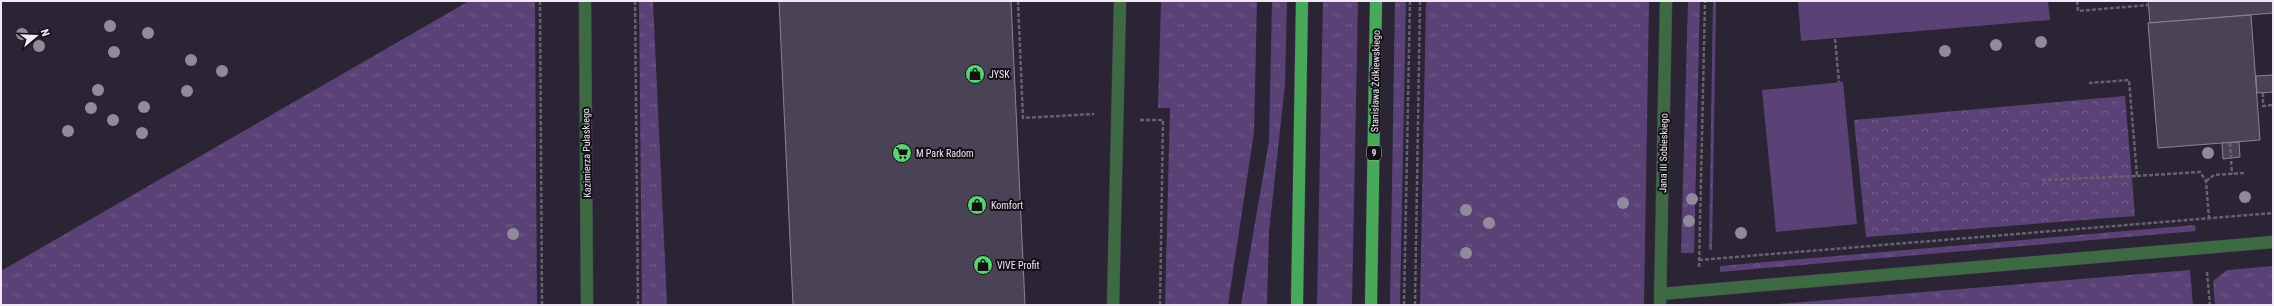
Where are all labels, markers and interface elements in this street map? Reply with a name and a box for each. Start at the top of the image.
north arrow [16,16,56,56]
text: N [38,28,52,38]
street label: Stanisława Żółkiewskiego [1368,30,1382,132]
shop icon: JYSK [964,63,986,85]
place label: JYSK [989,69,1010,80]
street label: Kazimierza Pułaskiego [580,108,593,198]
street label: Jana III Sobieskiego [1657,113,1670,193]
supermarket icon: M Park Radom [891,142,913,164]
road number: 9 [1367,146,1381,160]
place label: M Park Radom [916,148,974,159]
shop icon: Komfort [966,194,988,216]
place label: Komfort [991,200,1023,211]
shop icon: VIVE Profit [972,254,994,276]
place label: VIVE Profit [997,260,1039,271]

